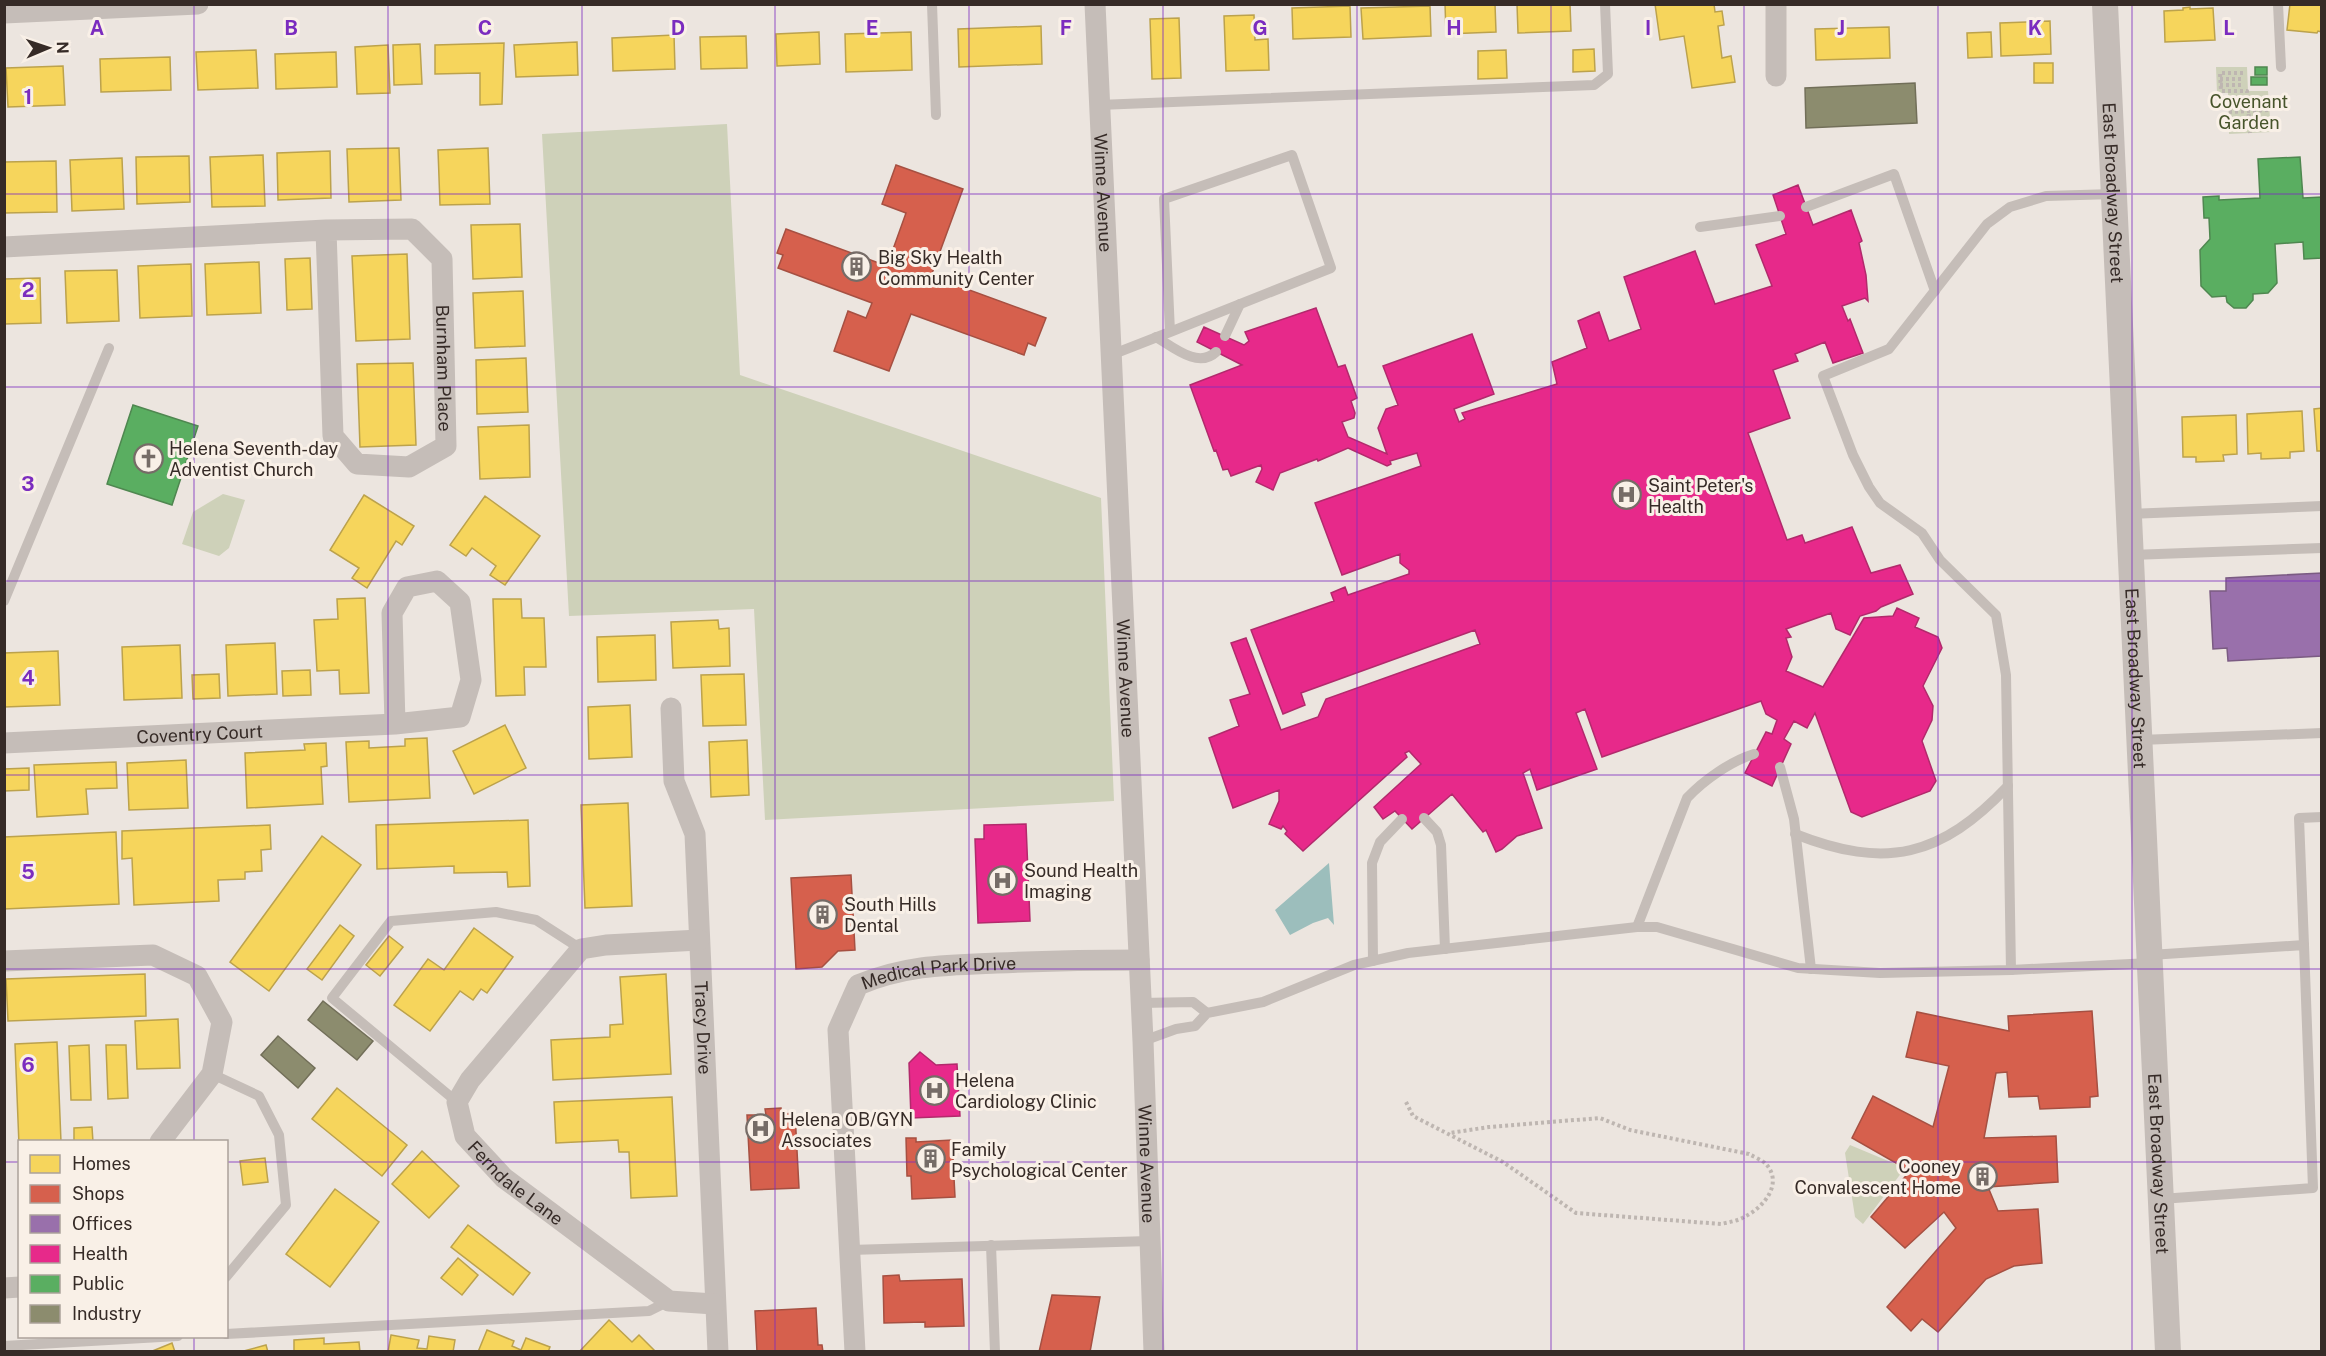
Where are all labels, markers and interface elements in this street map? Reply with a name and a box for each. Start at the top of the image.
text: A [90,16,104,40]
text: B [284,16,298,40]
text: C [478,16,492,40]
text: D [671,16,685,40]
text: E [866,16,878,40]
text: F [1060,16,1072,40]
text: G [1252,16,1268,40]
text: H [1446,16,1462,40]
text: I [1645,16,1651,40]
text: J [1837,16,1845,40]
text: K [2028,16,2042,40]
text: L [2223,16,2235,40]
north arrow [18,18,78,78]
text: N [53,41,72,54]
text: 1 [24,85,32,109]
park label: Covenant Garden [2210,91,2288,133]
street label: East Broadway Street [2099,102,2129,284]
street label: Winne Avenue [1091,133,1117,253]
place label: Big Sky Health Community Center [878,247,1035,289]
building icon: Big Sky Health Community Center [841,251,873,283]
text: 2 [22,278,34,302]
street label: Burnham Place [432,304,456,432]
place label: Helena Seventh-day Adventist Church [169,438,339,480]
church icon: Helena Seventh-day Adventist Church [132,442,164,474]
text: 3 [21,472,35,496]
place label: Saint Peter's Health [1648,475,1753,517]
hospital icon: Saint Peter's Health [1611,479,1643,511]
street label: East Broadway Street [2122,587,2151,769]
street label: Winne Avenue [1113,618,1139,738]
text: 4 [21,666,35,690]
street label: Coventry Court [136,720,264,747]
text: 5 [21,860,35,884]
place label: Sound Health Imaging [1024,860,1138,902]
hospital icon: Sound Health Imaging [987,864,1019,896]
place label: South Hills Dental [844,894,936,936]
building icon: South Hills Dental [807,898,839,930]
street label: Medical Park Drive [858,952,1017,993]
street label: Tracy Drive [691,981,716,1075]
text: 6 [21,1053,35,1077]
place label: Helena Cardiology Clinic [955,1070,1097,1112]
street label: East Broadway Street [2144,1073,2174,1255]
hospital icon: Helena Cardiology Clinic [918,1074,950,1106]
street label: Winne Avenue [1135,1104,1160,1224]
place label: Helena OB/GYN Associates [781,1109,913,1151]
hospital icon: Helena OB/GYN Associates [744,1113,776,1145]
street label: Ferndale Lane [464,1136,568,1229]
place label: Family Psychological Center [951,1139,1128,1181]
legend [18,1140,228,1338]
building icon: Family Psychological Center [914,1143,946,1175]
text: Homes [72,1153,131,1174]
place label: Cooney Convalescent Home [1794,1156,1961,1198]
building icon: Cooney Convalescent Home [1966,1160,1998,1192]
text: Shops [72,1183,124,1204]
text: Offices [72,1213,132,1234]
text: Health [72,1243,128,1264]
text: Public [72,1273,124,1294]
text: Industry [72,1303,142,1324]

